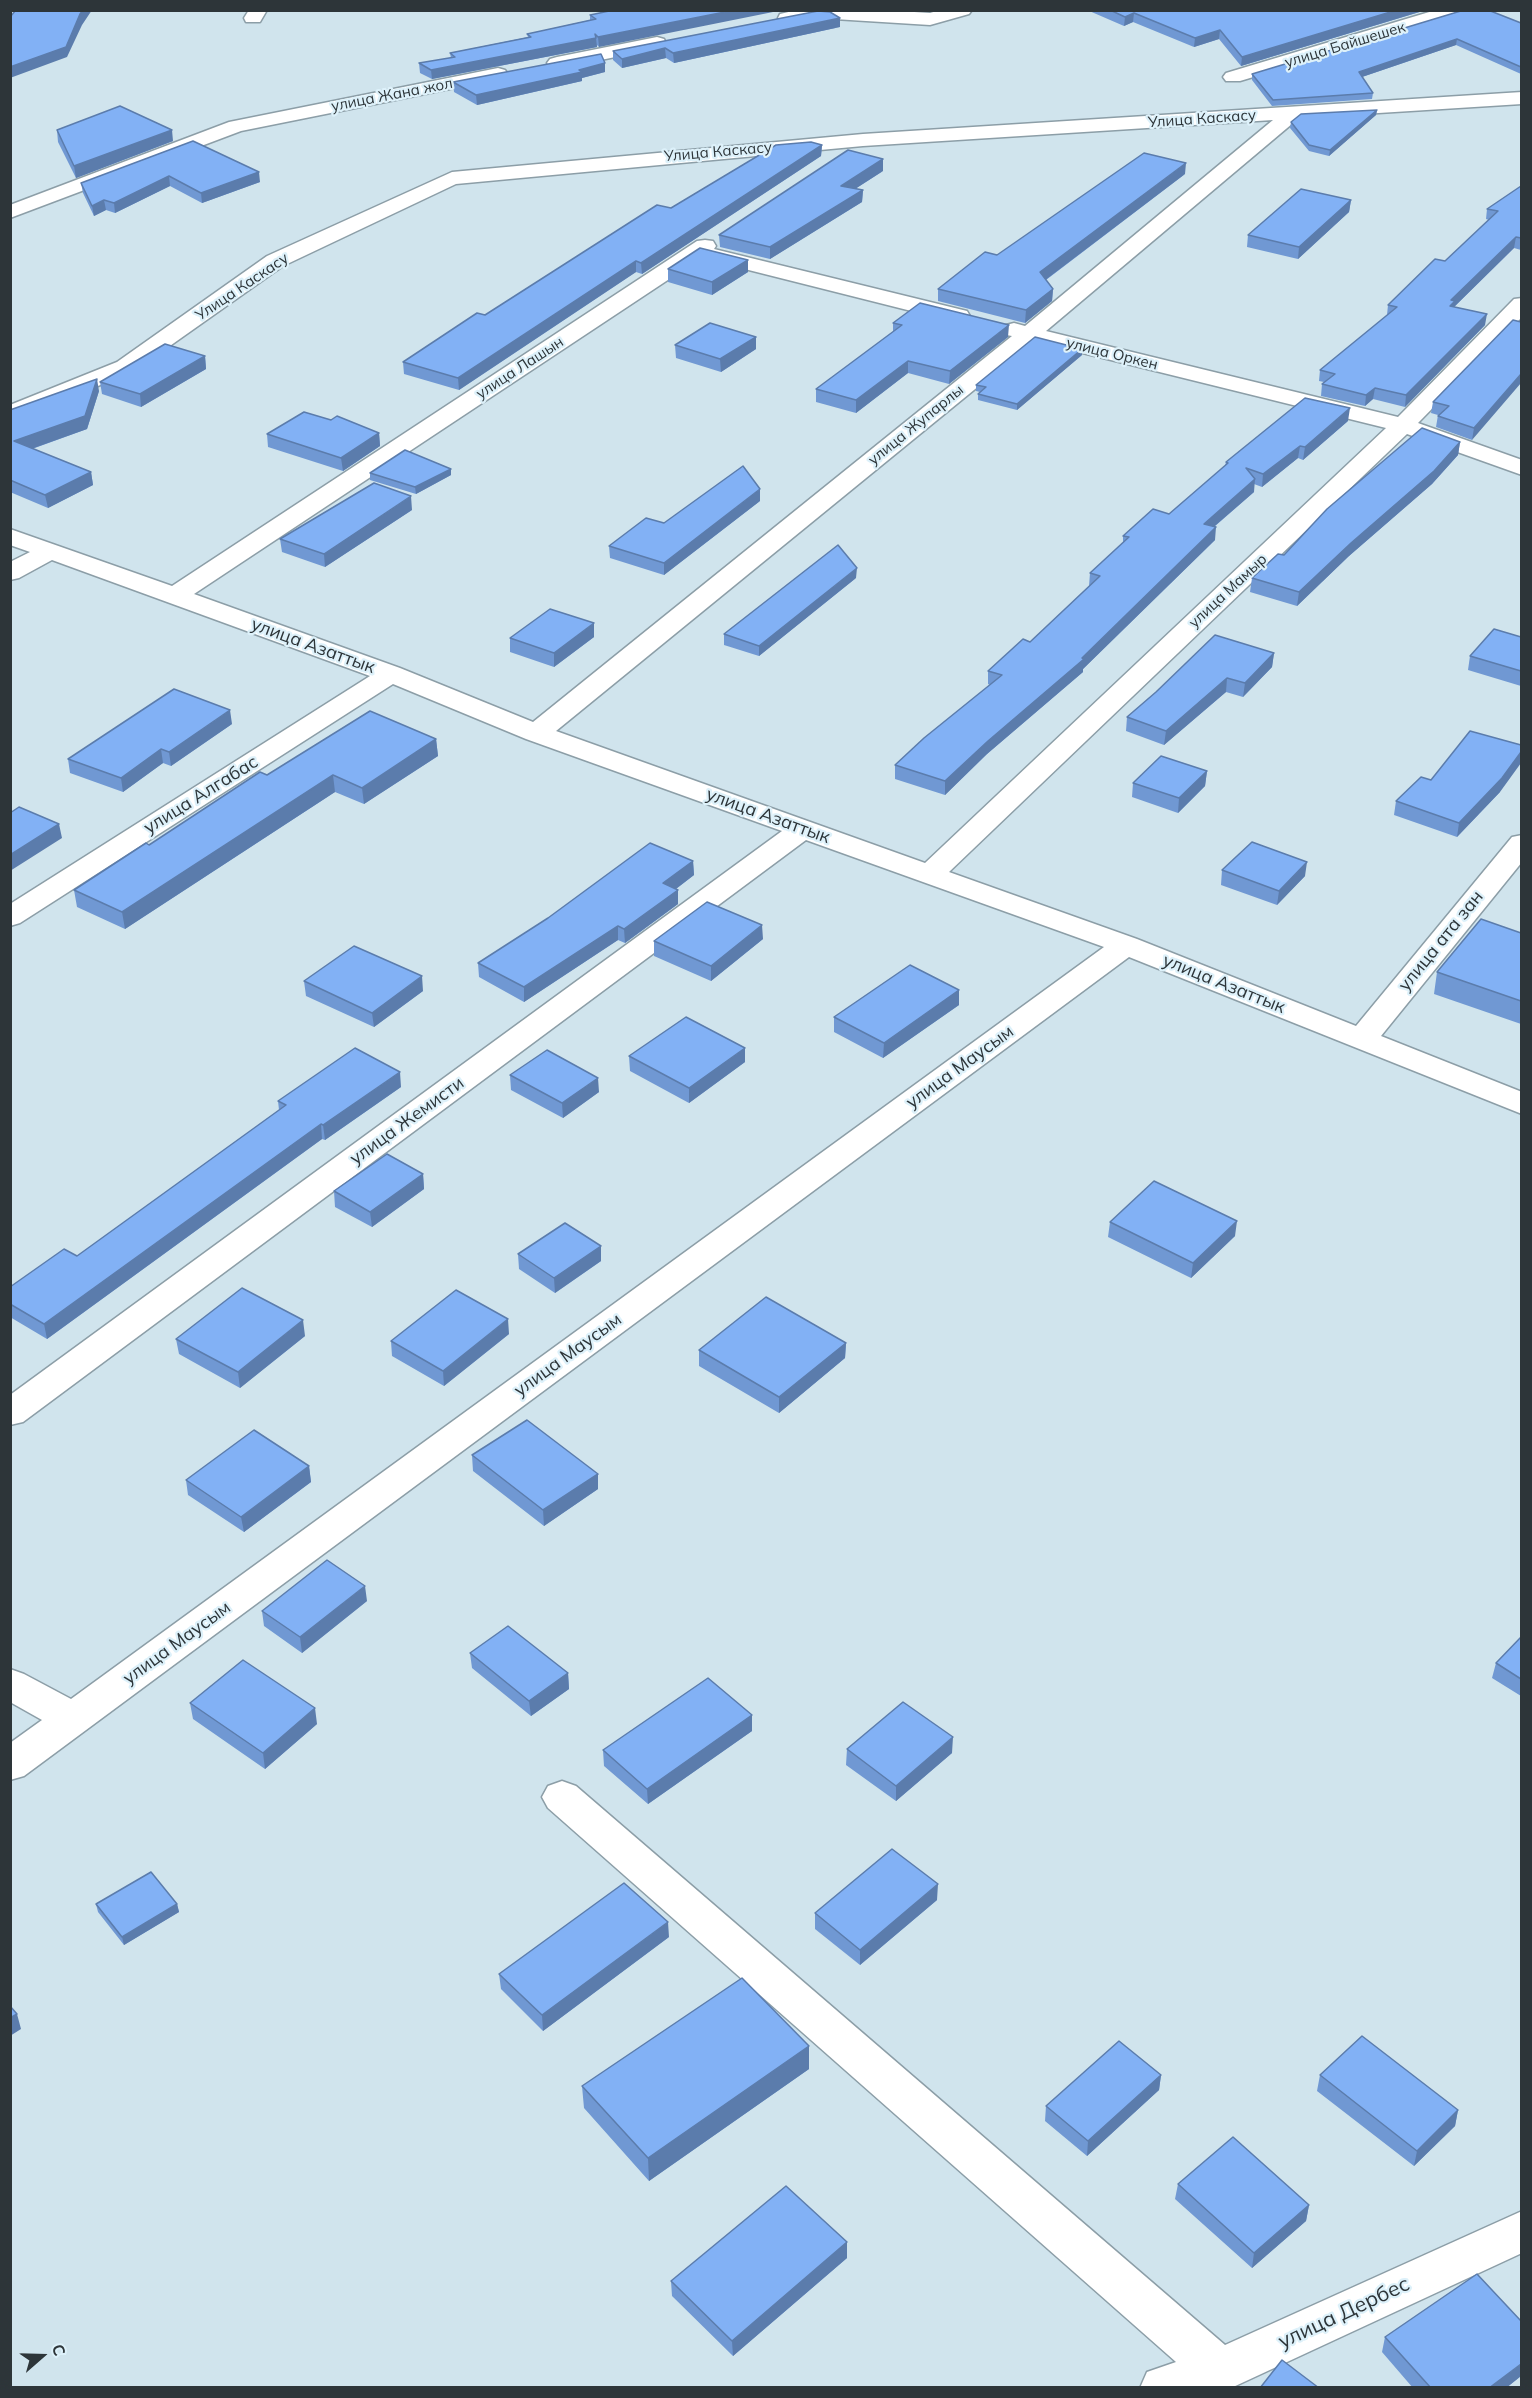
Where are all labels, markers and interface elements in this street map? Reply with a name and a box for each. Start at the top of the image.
street label: улица Байшешек [1283,18,1407,72]
street label: улица Жана жол [330,74,454,116]
street label: Улица Каскасу [1147,106,1257,132]
street label: Улица Каскасу [663,138,773,166]
street label: Улица Каскасу [192,249,292,325]
street label: улица Лашын [473,333,567,403]
street label: улица Оркен [1064,334,1160,374]
street label: улица Жупарлы [865,381,967,469]
street label: улица Мамыр [1185,550,1271,632]
street label: улица Азаттык [248,614,378,678]
street label: улица Алгабас [140,751,262,839]
street label: улица Азаттык [703,784,833,848]
street label: улица ата зан [1394,886,1488,996]
street label: улица Азаттык [1160,950,1288,1018]
street label: улица Маусым [902,1021,1018,1113]
street label: улица Жемисти [346,1072,468,1170]
street label: улица Маусым [510,1309,626,1401]
street label: улица Маусым [119,1597,235,1689]
street label: улица Дербес [1274,2271,1414,2355]
north arrow [12,2326,72,2386]
text: С [48,2341,70,2358]

